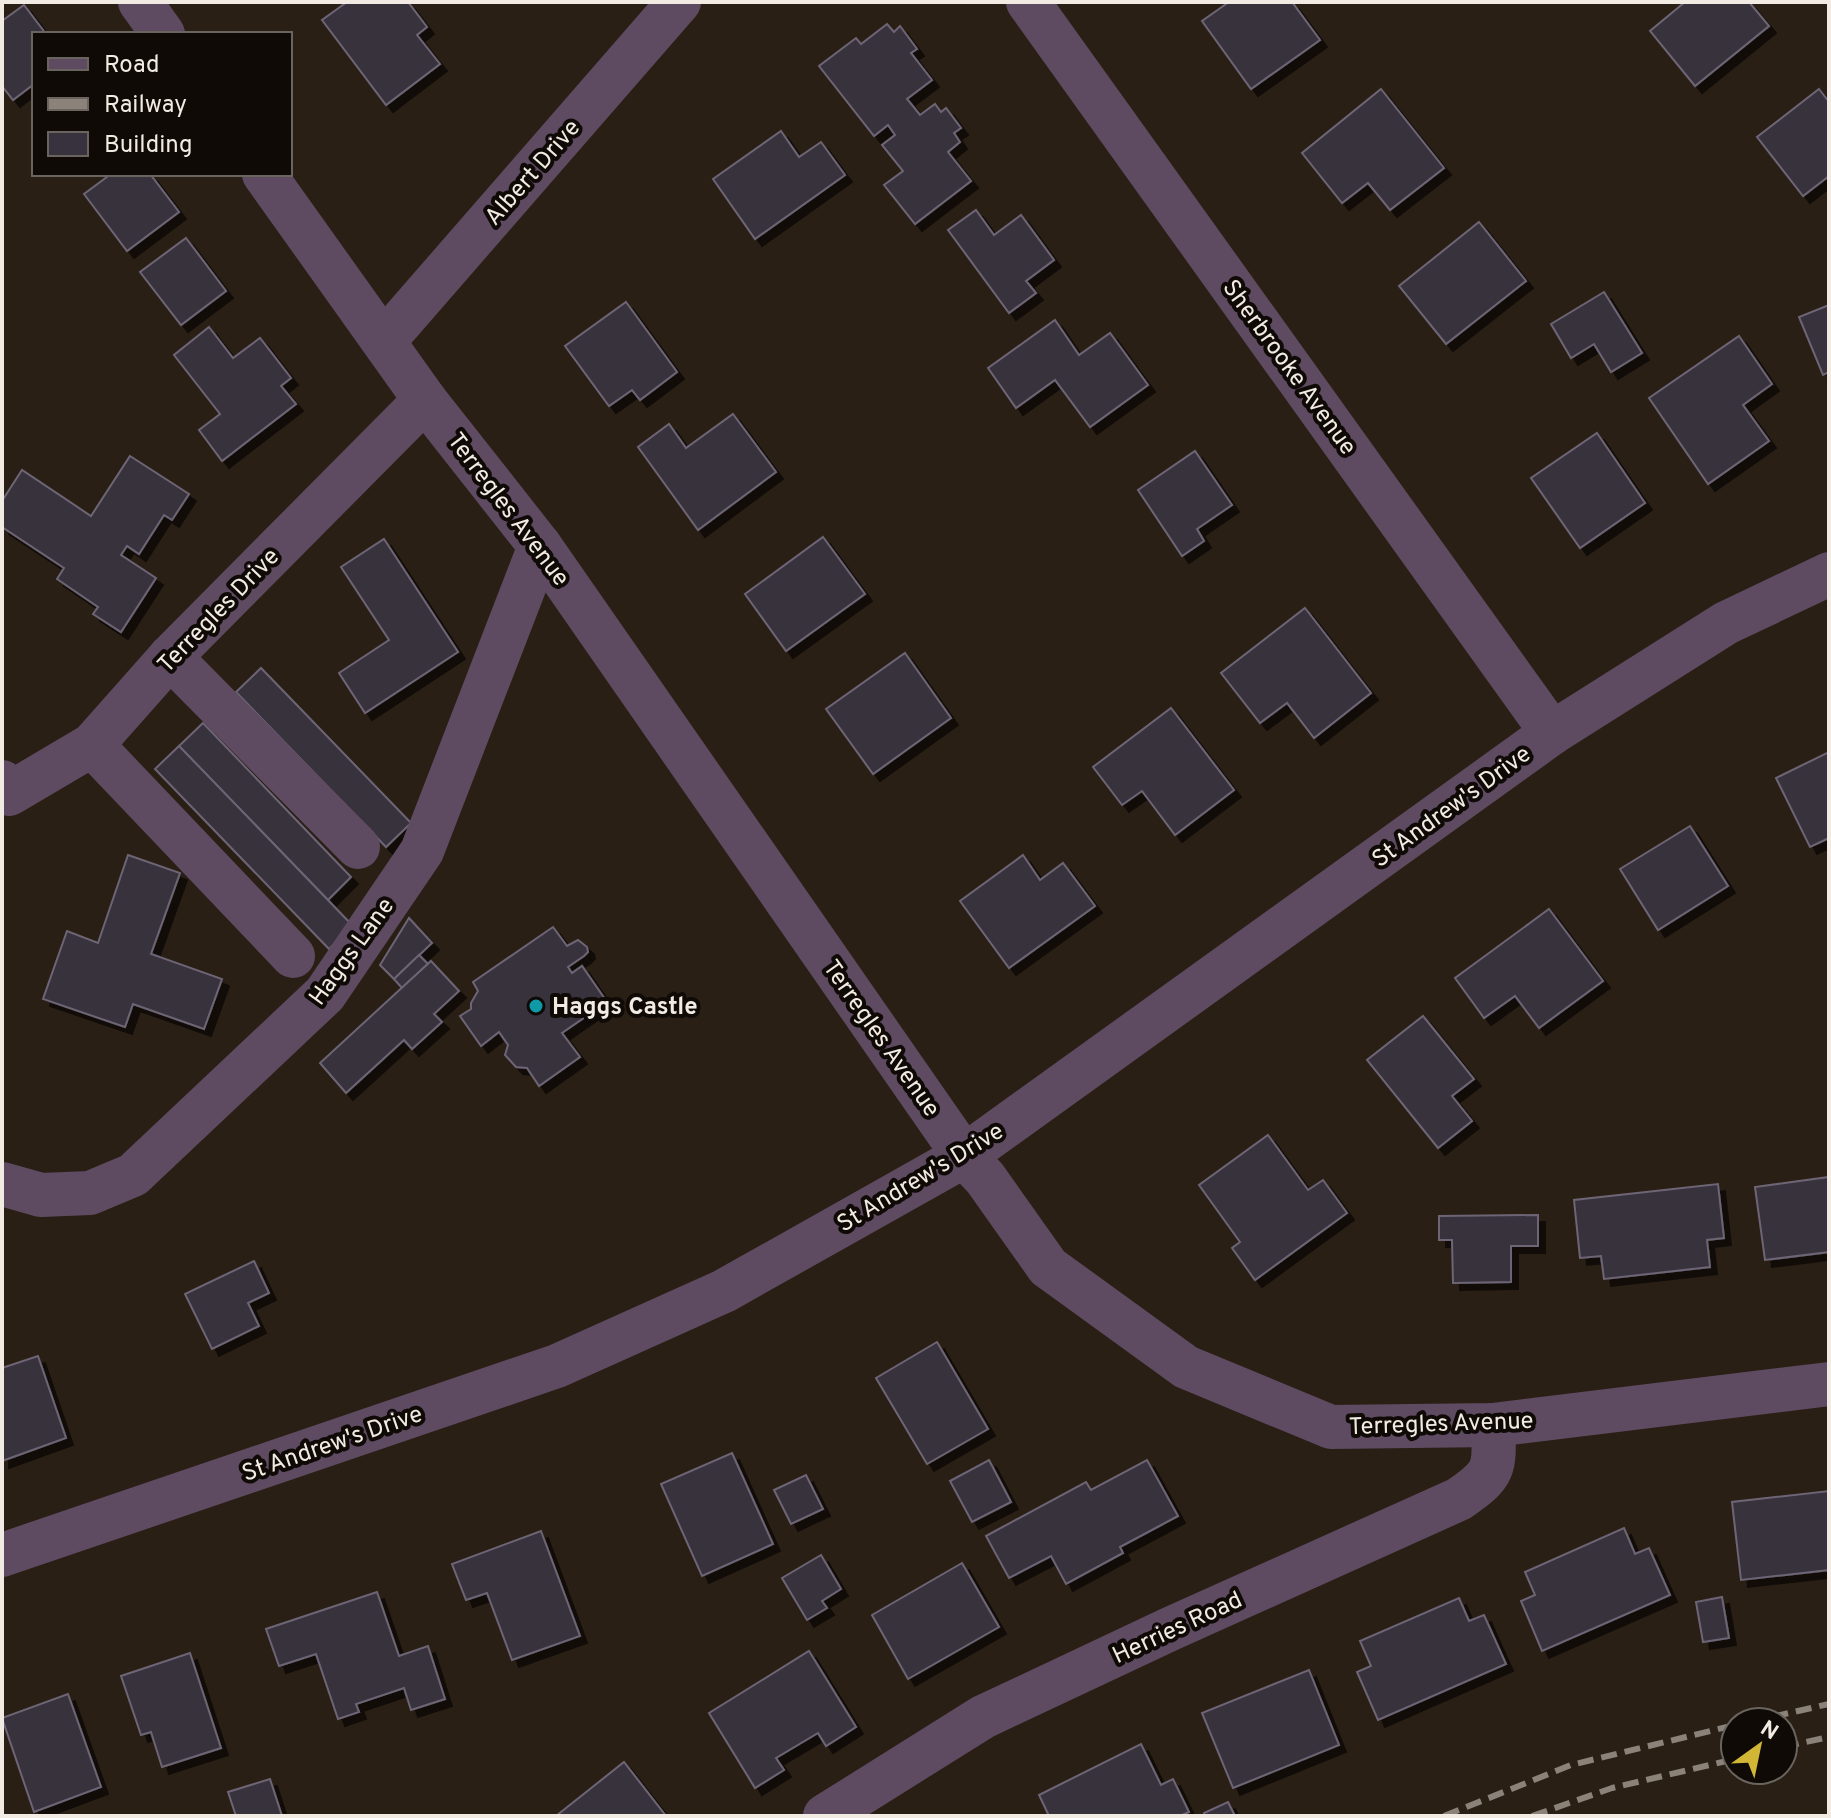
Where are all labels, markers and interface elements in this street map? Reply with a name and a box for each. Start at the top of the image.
legend [32,32,292,176]
text: Road [104,51,160,81]
text: Railway [104,91,187,121]
street label: Albert Drive [479,114,588,233]
text: Building [104,131,193,161]
street label: Sherbrooke Avenue [1215,275,1362,462]
street label: Terregles Avenue [440,427,575,593]
street label: Terregles Drive [152,543,287,680]
street label: St Andrew's Drive [1367,740,1537,875]
street label: Haggs Lane [303,892,402,1012]
street label: Terregles Avenue [815,955,946,1123]
place label: Haggs Castle [552,993,698,1023]
marker: Haggs Castle [527,997,545,1015]
street label: St Andrew's Drive [832,1117,1010,1240]
street label: St Andrew's Drive [238,1400,427,1490]
street label: Terregles Avenue [1348,1407,1534,1443]
street label: Herries Road [1108,1586,1247,1672]
north arrow [1719,1706,1799,1786]
text: N [1755,1716,1783,1747]

